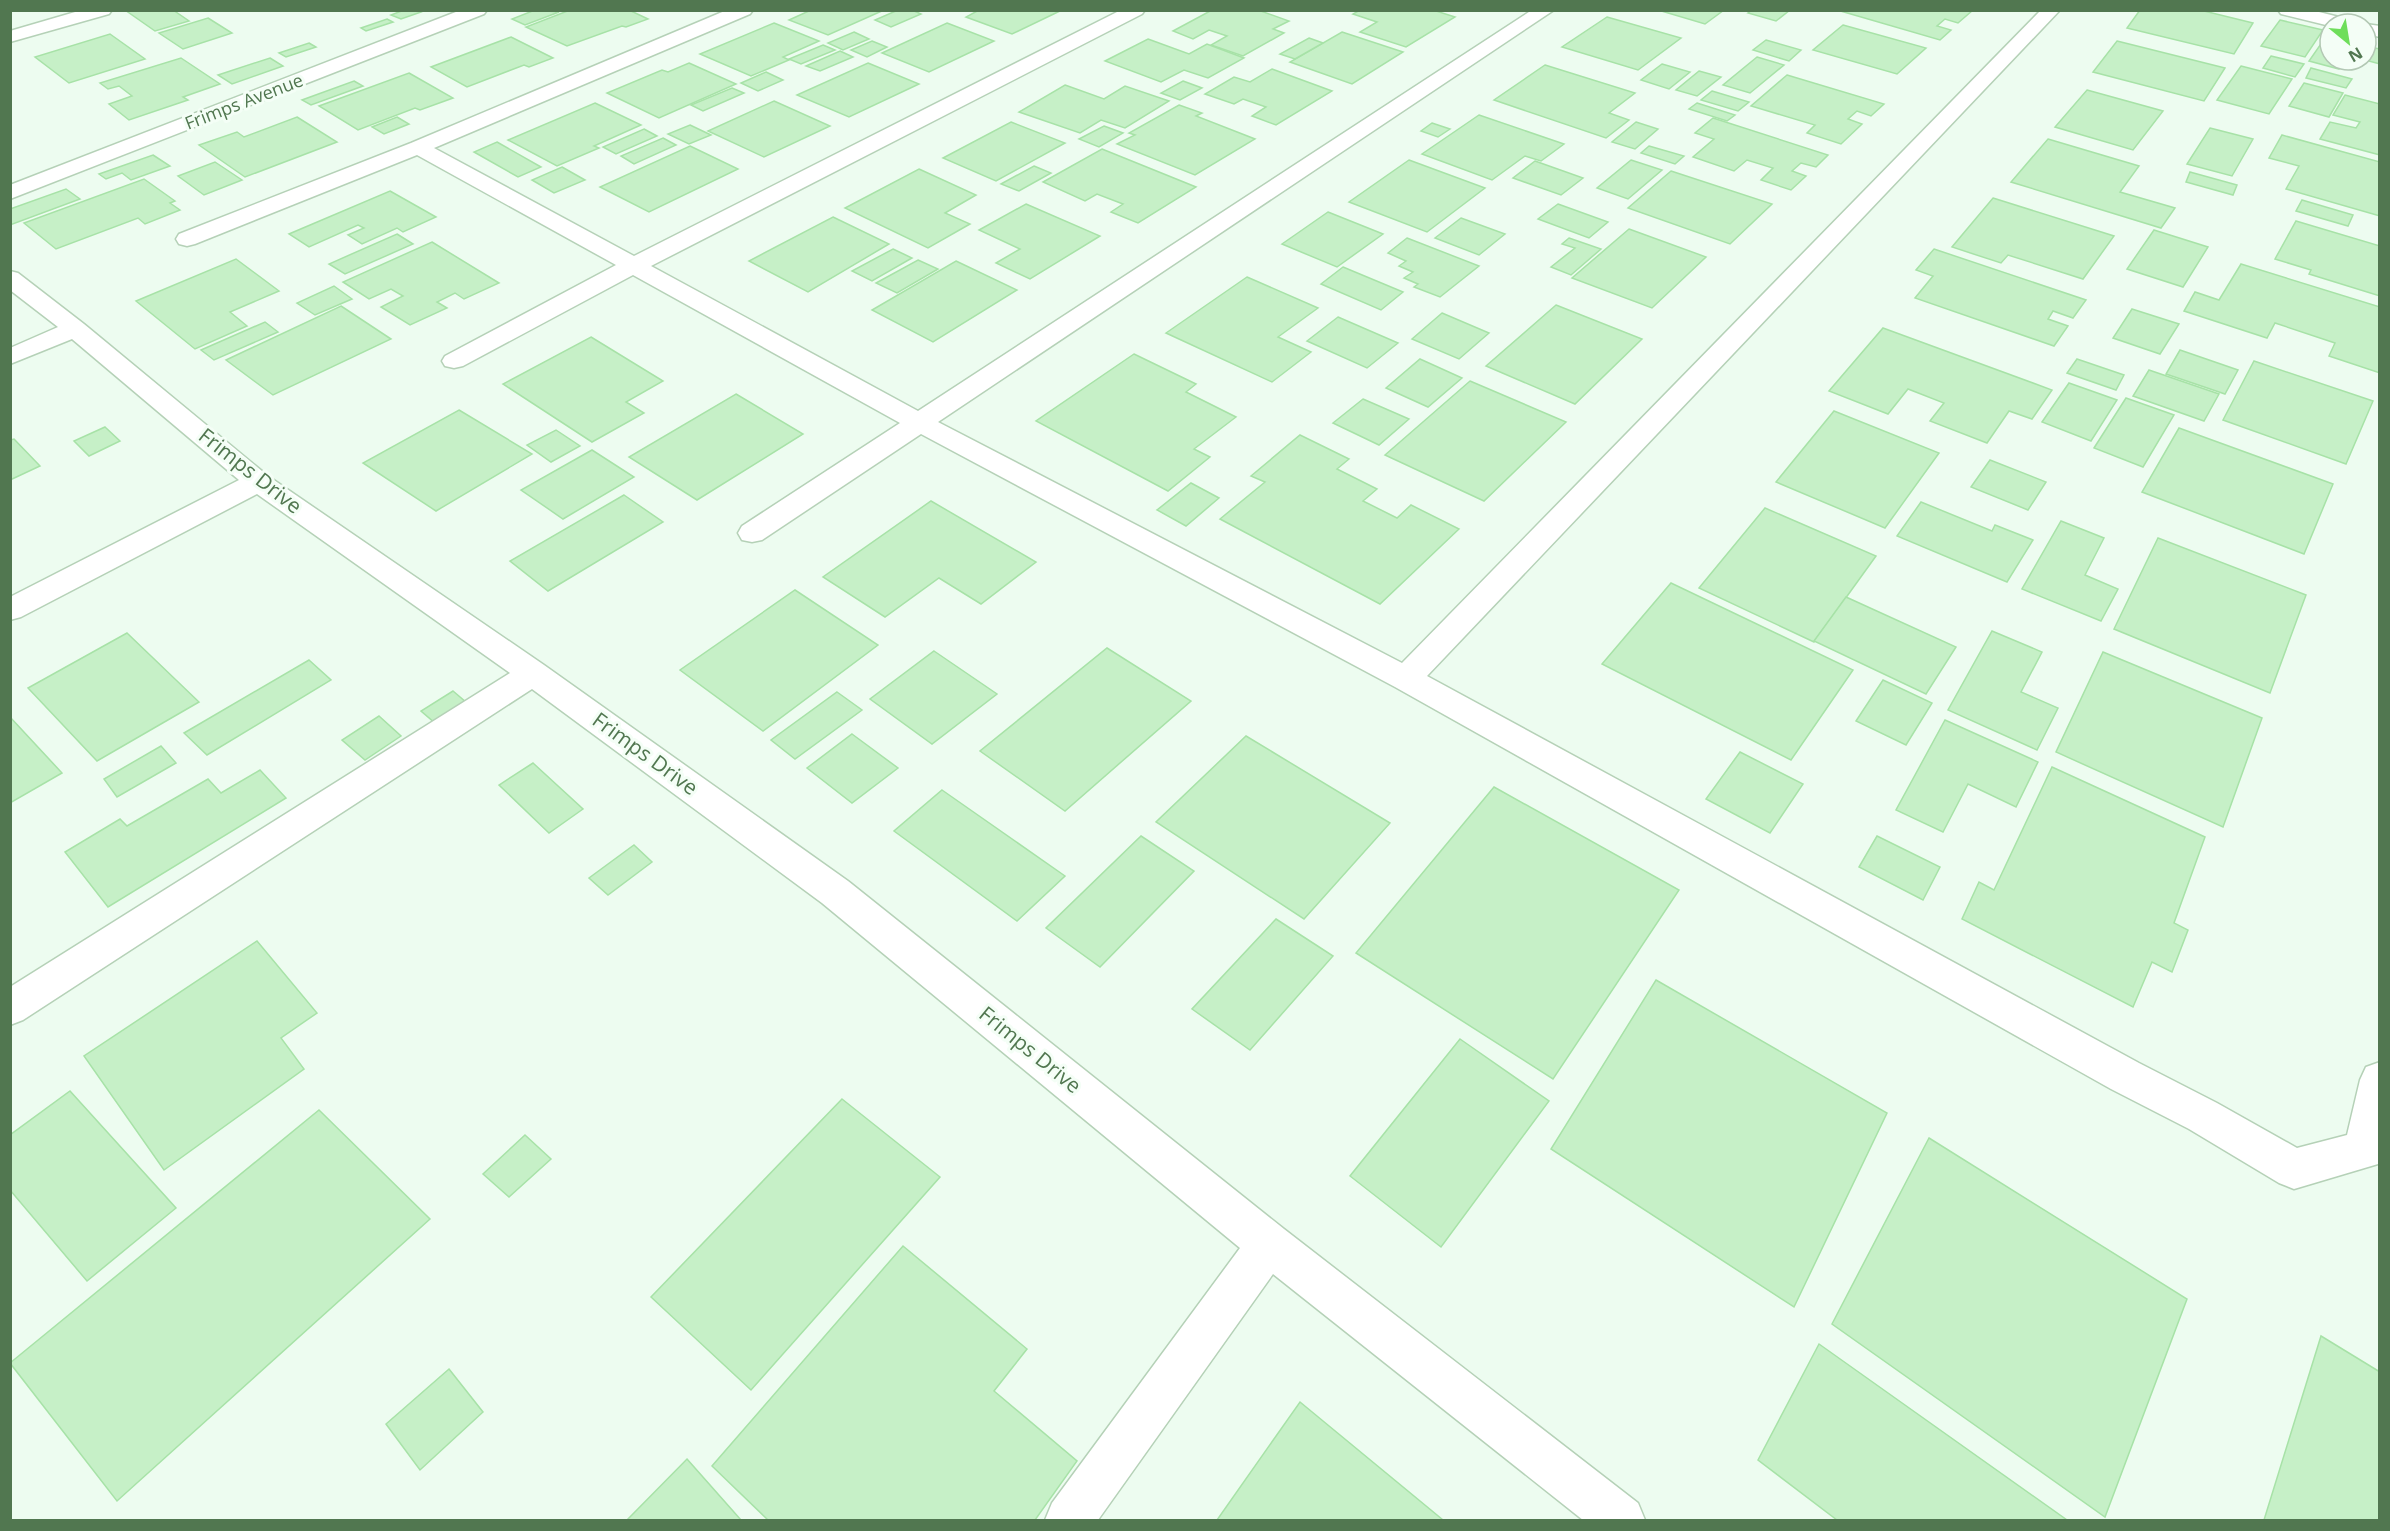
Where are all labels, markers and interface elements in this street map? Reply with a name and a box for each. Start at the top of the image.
north arrow [2318,12,2378,72]
text: N [2344,42,2367,68]
street label: Frimps Avenue [181,68,306,135]
street label: Frimps Drive [193,421,308,519]
street label: Frimps Drive [587,705,704,801]
street label: Frimps Drive [974,999,1088,1099]

